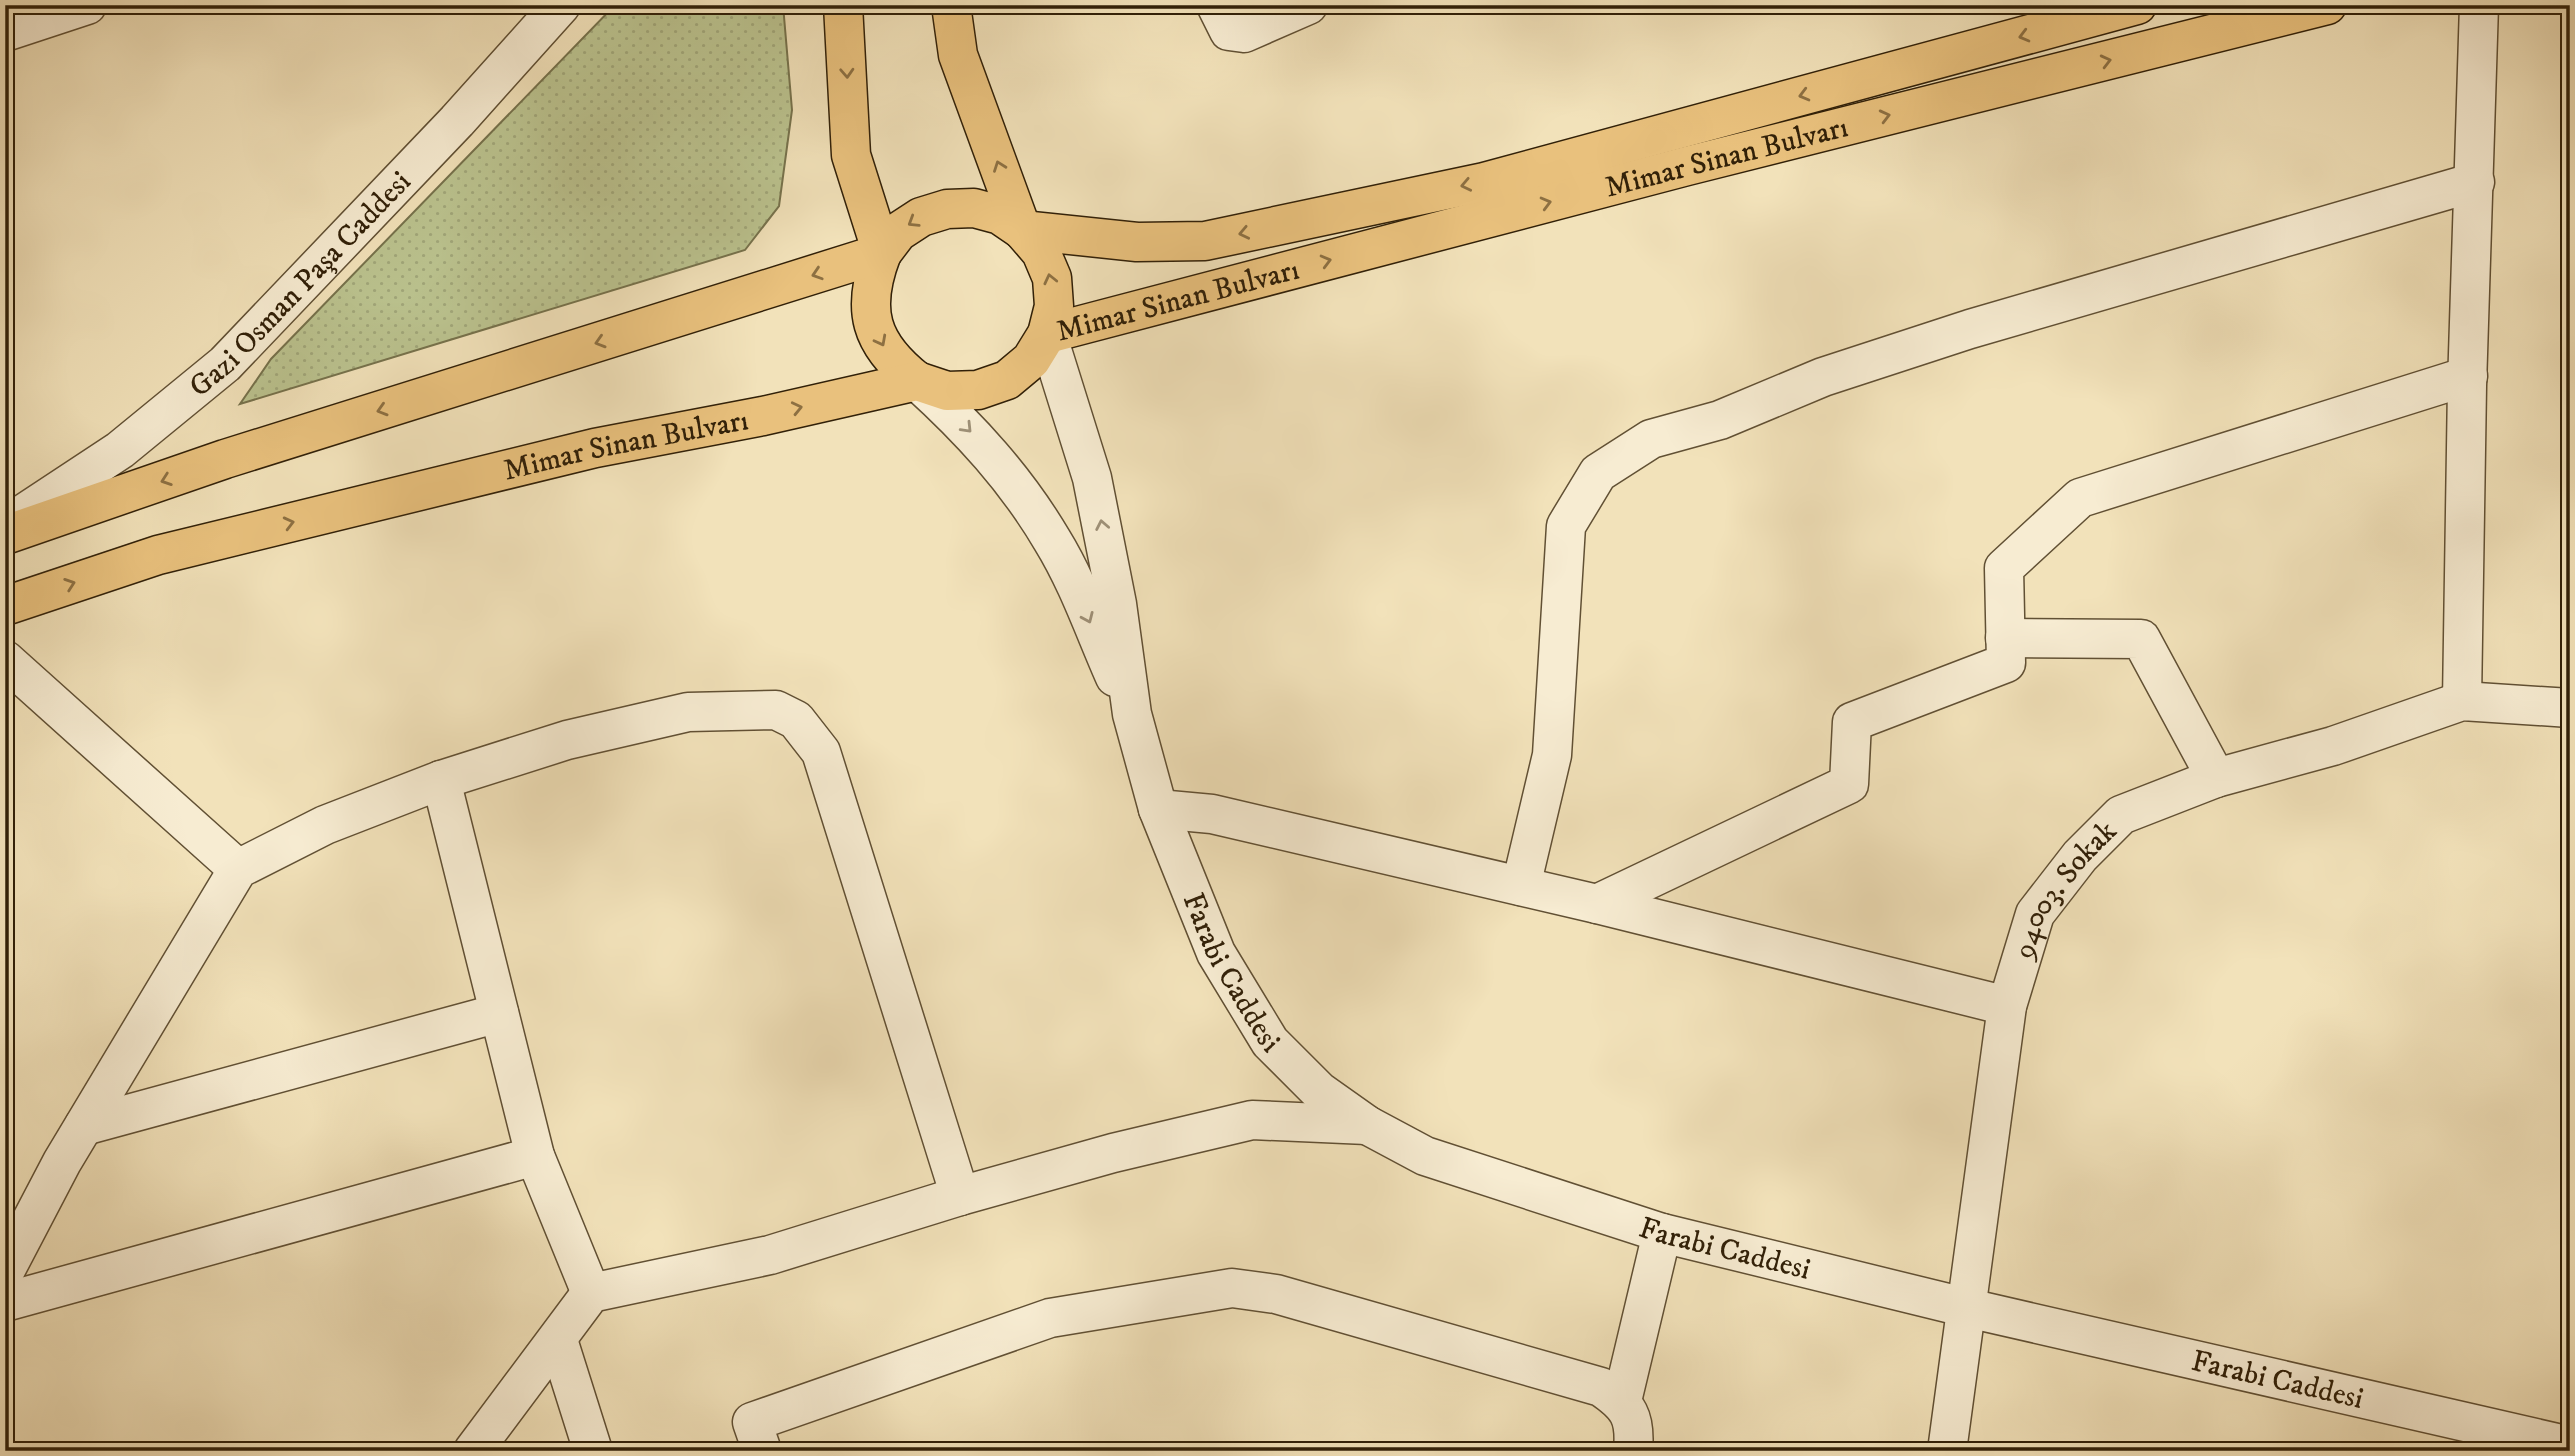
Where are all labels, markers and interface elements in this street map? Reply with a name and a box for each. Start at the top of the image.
one-way arrow [2018,28,2030,42]
one-way arrow [2100,55,2112,69]
one-way arrow [839,68,854,79]
one-way arrow [1799,87,1811,101]
street label: Mimar Sinan Bulvarı [1601,109,1852,207]
one-way arrow [1879,110,1891,124]
one-way arrow [993,161,1007,173]
street label: Gazi Osman Paşa Caddesi [182,164,419,406]
one-way arrow [1460,177,1472,192]
one-way arrow [1540,197,1552,211]
one-way arrow [908,214,921,227]
one-way arrow [1238,224,1250,239]
street label: Mimar Sinan Bulvarı [1053,252,1303,351]
one-way arrow [1320,255,1332,269]
one-way arrow [811,266,823,280]
one-way arrow [1044,273,1058,285]
one-way arrow [594,334,606,348]
one-way arrow [873,334,886,347]
one-way arrow [377,402,389,416]
street label: Mimar Sinan Bulvarı [500,402,751,490]
one-way arrow [791,402,803,416]
one-way arrow [959,420,972,433]
one-way arrow [160,472,172,486]
one-way arrow [283,517,295,531]
one-way arrow [1095,519,1110,531]
one-way arrow [64,578,76,593]
one-way arrow [1080,611,1094,623]
street label: 94003. Sokak [2005,813,2125,965]
street label: Farabi Caddesi [1174,888,1287,1061]
street label: Farabi Caddesi [1634,1210,1814,1289]
street label: Farabi Caddesi [2188,1343,2367,1418]

